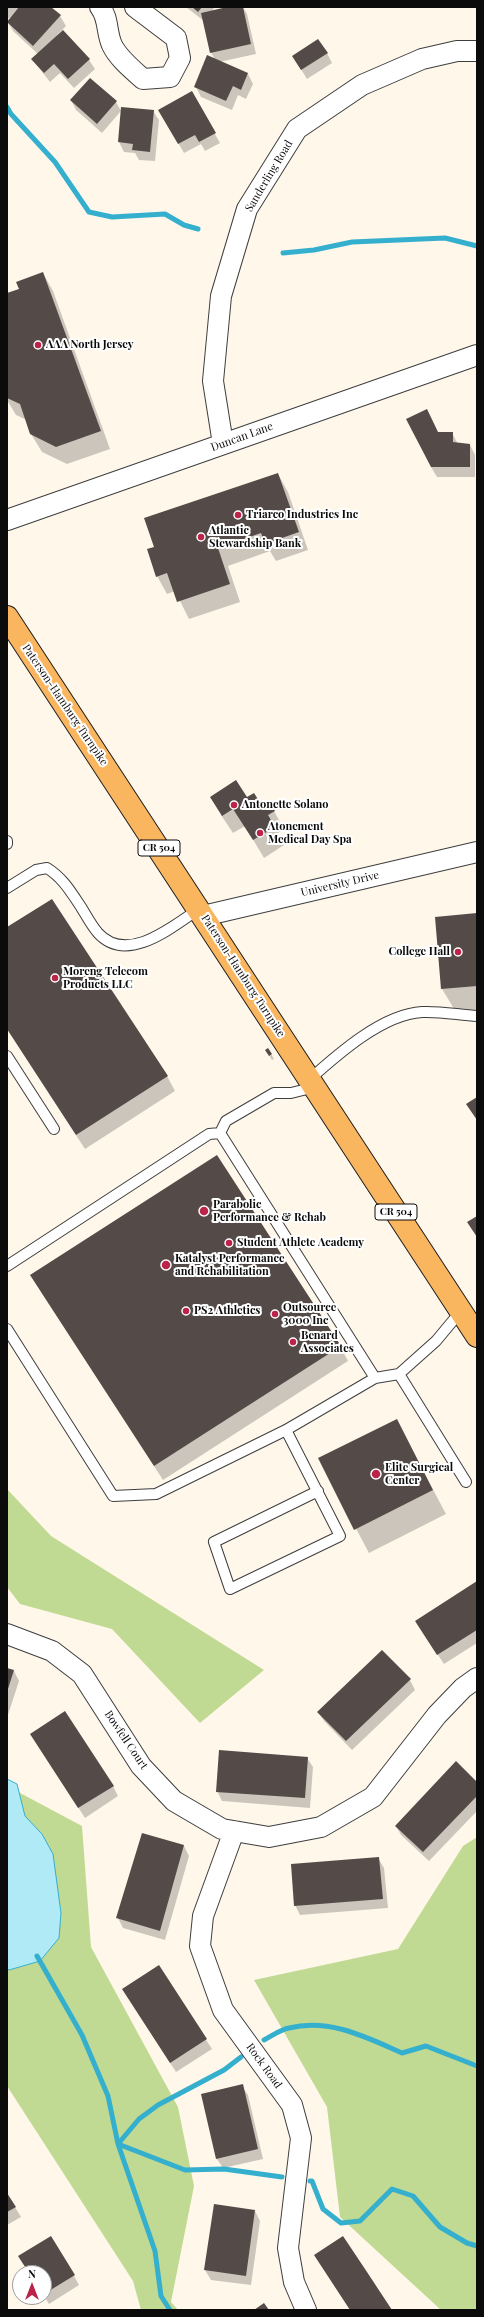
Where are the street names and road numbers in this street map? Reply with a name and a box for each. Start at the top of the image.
street label: Sanderling Road [242,138,296,214]
street label: Duncan Lane [209,420,275,454]
street label: Paterson-Hamburg Turnpike [19,642,111,768]
road number: CR 504 [138,840,180,856]
street label: University Drive [299,869,381,899]
street label: Paterson-Hamburg Turnpike [198,912,288,1040]
road number: CR 504 [375,1204,417,1220]
street label: Bowfell Court [102,1708,150,1772]
street label: Rock Road [243,2041,285,2091]

